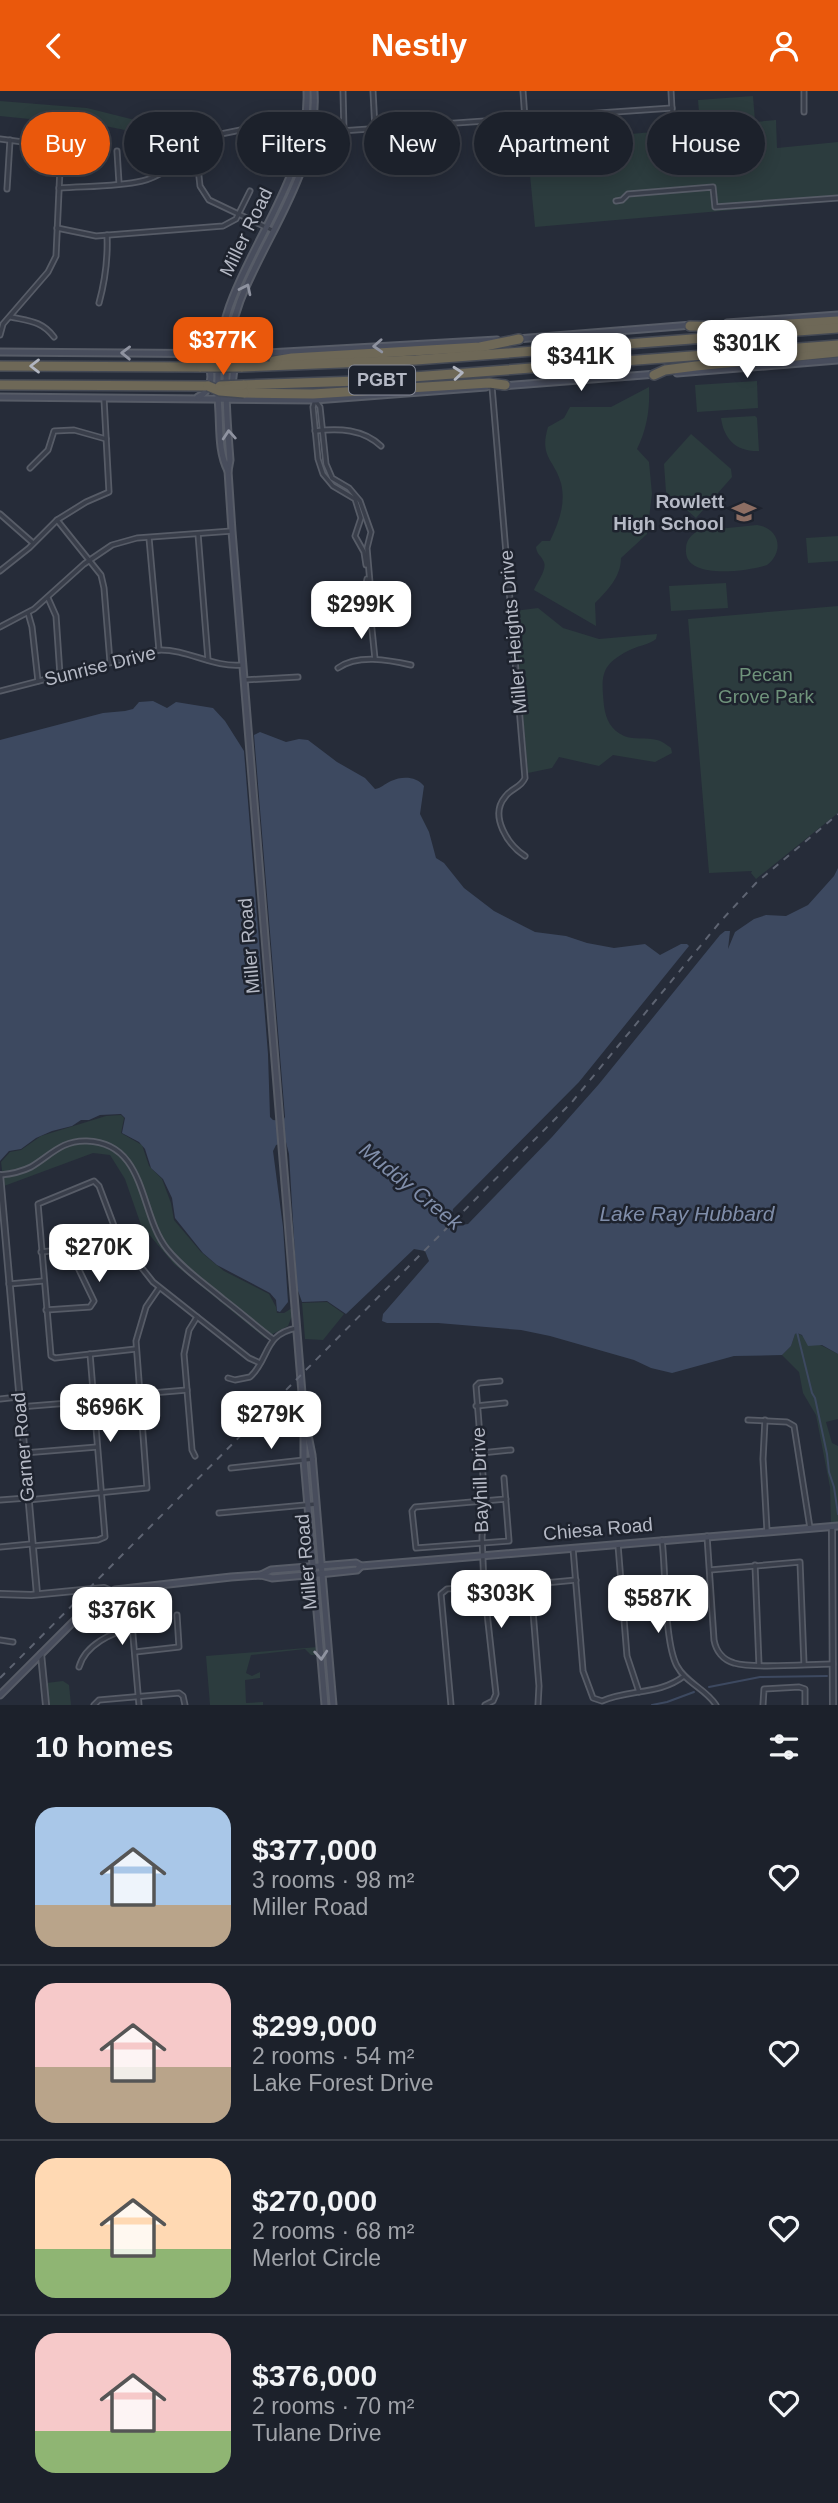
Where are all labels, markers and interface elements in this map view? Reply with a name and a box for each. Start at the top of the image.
icon: back [35,27,73,65]
text: Nestly [371,27,467,63]
icon: person [765,27,803,65]
chip: Buy [21,112,110,175]
chip: Rent [124,112,223,175]
chip: Filters [237,112,350,175]
chip: New [364,112,460,175]
chip: Apartment [474,112,633,175]
chip: House [647,112,765,175]
street label: Miller Road [216,184,276,280]
one-way arrow [237,284,251,296]
pin: $377K [174,317,272,377]
pin: $301K [698,321,796,380]
text: $377K [189,327,257,353]
text: $301K [713,330,781,356]
pin: $341K [532,334,630,393]
one-way arrow [372,338,383,353]
text: $341K [547,343,615,369]
one-way arrow [120,345,131,361]
one-way arrow [30,358,40,374]
road number: PGBT [349,365,415,395]
one-way arrow [453,366,464,381]
one-way arrow [221,430,236,441]
place label: Rowlett High School [613,491,725,534]
school or university icon: Rowlett High School [730,498,758,526]
street label: Miller Heights Drive [495,549,531,715]
pin: $299K [312,581,410,641]
text: $299K [327,591,395,617]
street label: Sunrise Drive [42,642,158,690]
park label: Pecan Grove Park [718,664,815,707]
street label: Miller Road [234,897,264,995]
water label: Muddy Creek [355,1138,468,1235]
water label: Lake Ray Hubbard [599,1202,776,1225]
pin: $270K [50,1225,148,1284]
text: $270K [65,1234,133,1260]
pin: $696K [61,1385,159,1444]
street label: Garner Road [8,1391,38,1503]
pin: $279K [222,1391,320,1451]
text: $696K [76,1394,144,1420]
text: $279K [237,1401,305,1427]
street label: Bayhill Drive [468,1427,492,1533]
street label: Miller Road [291,1513,321,1611]
street label: Chiesa Road [542,1514,654,1544]
pin: $303K [452,1571,550,1630]
pin: $587K [609,1575,707,1635]
text: $303K [467,1580,535,1606]
text: $587K [624,1585,692,1611]
pin: $376K [73,1587,171,1647]
text: $376K [88,1597,156,1623]
one-way arrow [313,1650,328,1661]
icon: filters [765,1728,803,1766]
text: 10 homes [35,1730,173,1763]
text: $377,000 [252,1833,377,1866]
icon: home [91,1835,175,1919]
icon: heart [765,1858,803,1896]
text: 3 rooms · 98 m² [252,1867,414,1893]
text: Miller Road [252,1894,368,1920]
text: $299,000 [252,2009,377,2042]
icon: home [91,2011,175,2095]
icon: heart [765,2034,803,2072]
text: 2 rooms · 54 m² [252,2043,414,2069]
text: Lake Forest Drive [252,2070,434,2096]
text: $270,000 [252,2184,377,2217]
icon: home [91,2186,175,2270]
icon: heart [765,2209,803,2247]
text: 2 rooms · 68 m² [252,2218,414,2244]
text: Merlot Circle [252,2245,381,2271]
text: $376,000 [252,2359,377,2392]
icon: home [91,2361,175,2445]
icon: heart [765,2384,803,2422]
text: 2 rooms · 70 m² [252,2393,414,2419]
text: Tulane Drive [252,2420,382,2446]

